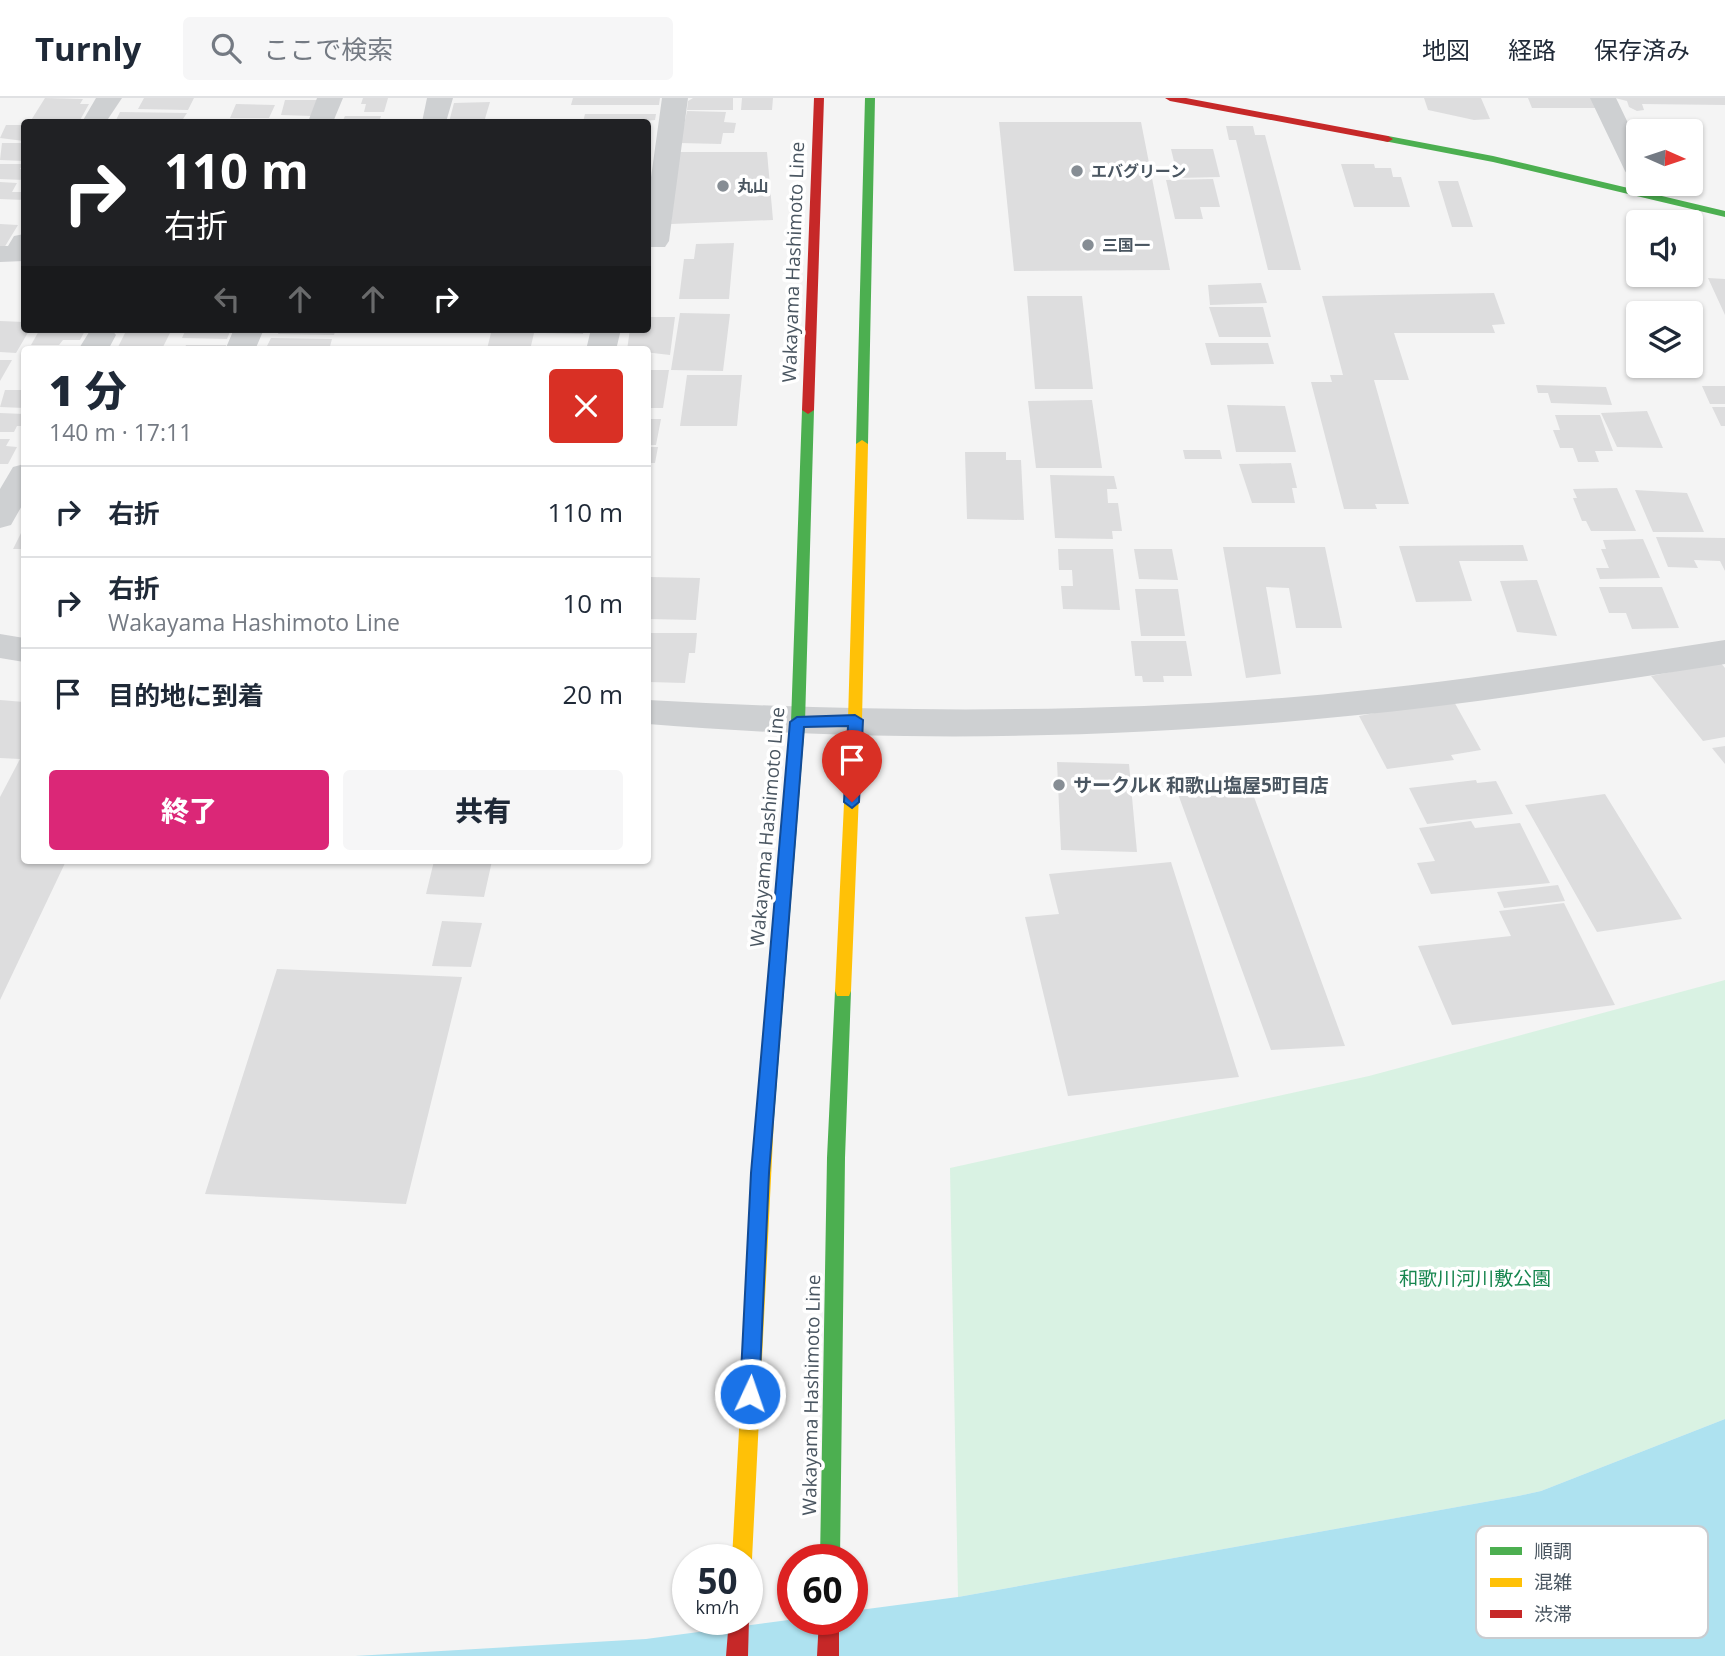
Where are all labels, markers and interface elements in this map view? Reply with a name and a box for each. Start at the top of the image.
search box [183,17,673,80]
text: Turnly [35,26,141,71]
icon: search [207,29,245,67]
text: ここで検索 [263,31,393,67]
text: 地図 [1422,33,1470,66]
text: 経路 [1508,33,1556,66]
text: 保存済み [1594,33,1690,66]
north arrow [1626,119,1703,196]
map controls [1626,119,1703,378]
text: 110 m [164,137,309,203]
street label: Wakayama Hashimoto Line [776,141,810,383]
icon: right [49,147,140,238]
place label: エバグリーン [1091,160,1186,182]
marker: エバグリーン [1069,163,1085,179]
place label: 丸山 [737,175,769,197]
marker: 丸山 [715,178,731,194]
text: 右折 [164,203,228,246]
button: sound [1626,210,1703,287]
place label: 三国一 [1102,234,1150,256]
marker: 三国一 [1080,237,1096,253]
icon: left [208,280,246,318]
icon: ahead [281,280,319,318]
icon: ahead [354,280,392,318]
icon: right [427,280,465,318]
button: layers [1626,301,1703,378]
text: 1 分 [49,361,127,418]
button: close [549,369,623,443]
text: 140 m · 17:11 [49,416,192,448]
icon: right [49,493,87,531]
text: 110 m [548,494,623,530]
text: 右折 [108,495,160,531]
text: 右折 [108,570,160,606]
icon: right [49,584,87,622]
text: 10 m [562,585,623,621]
text: Wakayama Hashimoto Line [108,606,400,638]
icon: arrive [49,675,87,713]
text: 20 m [562,676,623,712]
text: 目的地に到着 [108,677,264,713]
street label: Wakayama Hashimoto Line [744,706,790,948]
pin [822,730,882,802]
icon: arrive [833,741,871,779]
button: 終了 [49,770,329,850]
button: 共有 [343,770,623,850]
place label: サークルK 和歌山塩屋5町目店 [1073,772,1329,798]
marker: サークルK 和歌山塩屋5町目店 [1051,777,1067,793]
park label: 和歌川河川敷公園 [1399,1265,1551,1291]
street label: Wakayama Hashimoto Line [796,1274,826,1516]
position arrow [713,1357,787,1431]
legend [1476,1526,1708,1638]
text: 順調 [1534,1538,1572,1564]
speed limit sign: 60 [777,1544,868,1635]
text: 50 [697,1557,738,1604]
text: 混雑 [1534,1569,1572,1595]
text: km/h [696,1595,739,1619]
text: 渋滞 [1534,1601,1572,1627]

